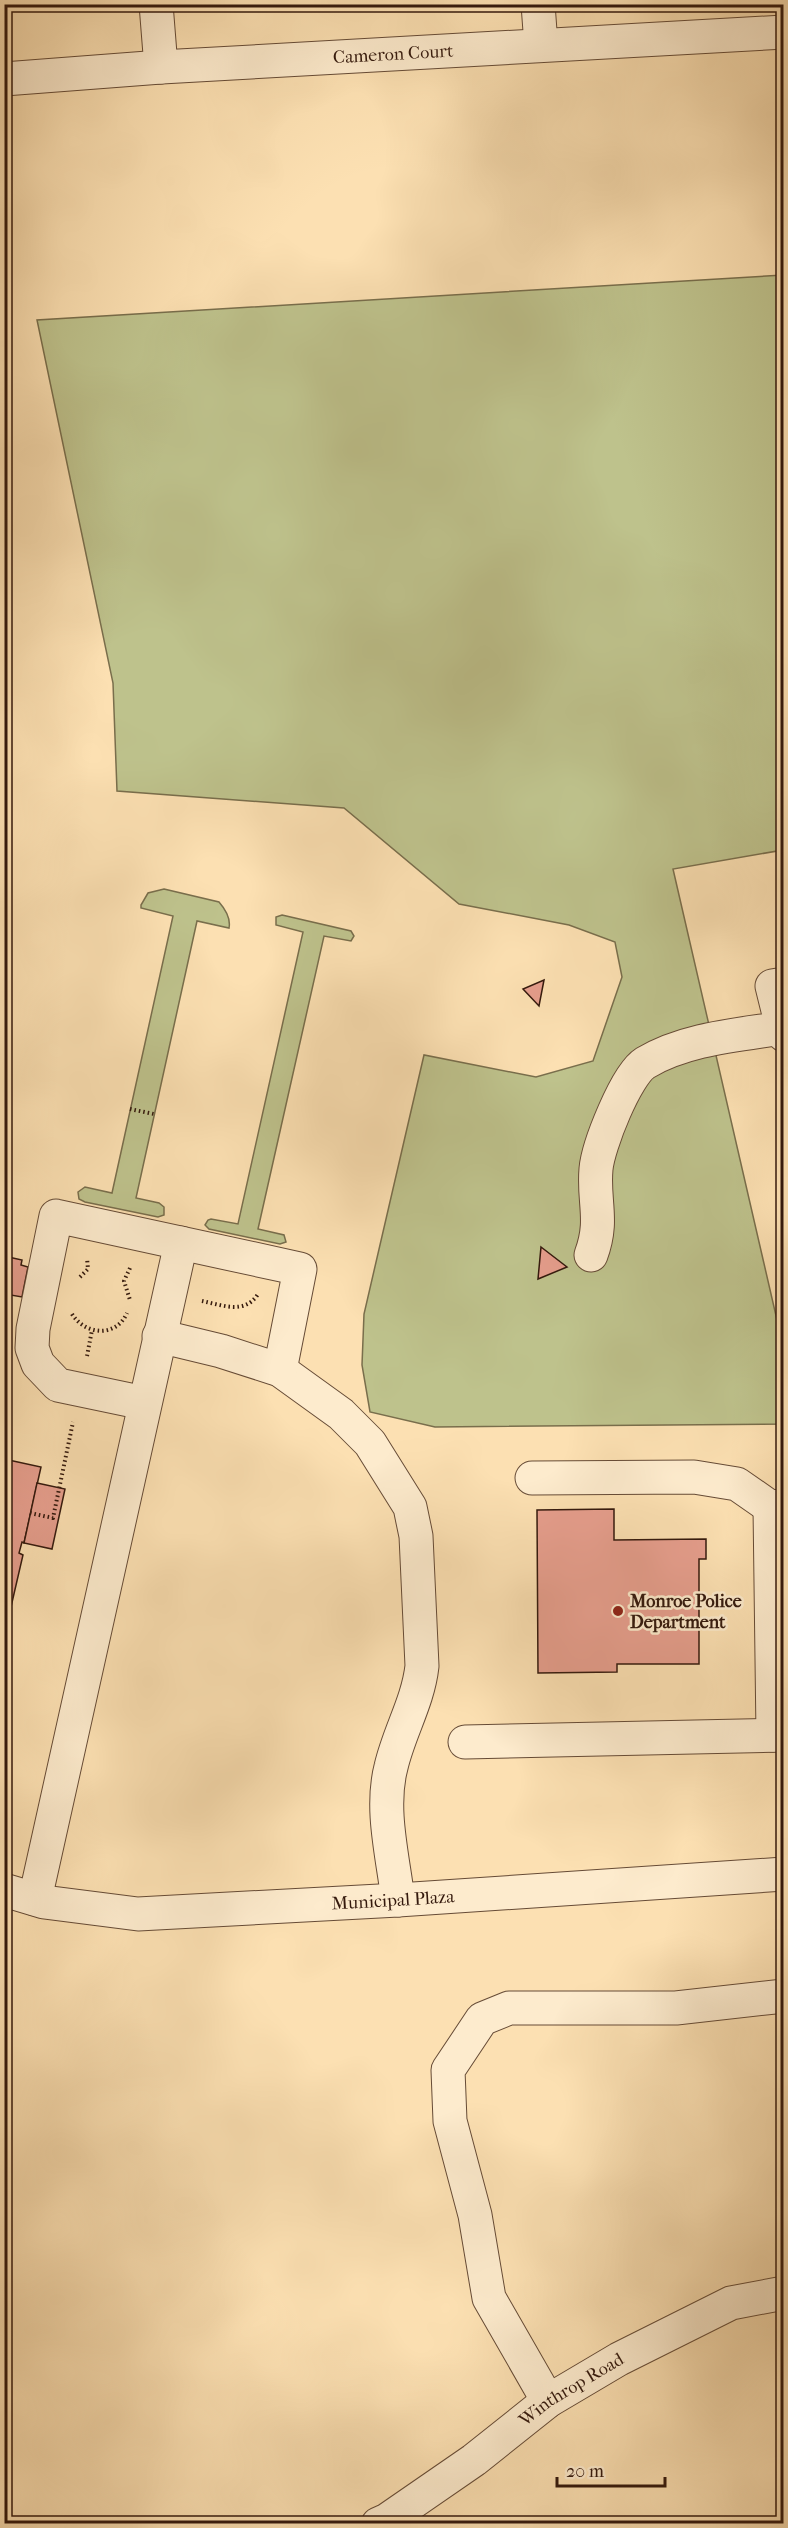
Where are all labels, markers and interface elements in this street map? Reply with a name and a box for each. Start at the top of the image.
street label: Cameron Court [332,40,455,68]
place label: Monroe Police Department [629,1591,742,1633]
marker: Monroe Police Department [611,1604,625,1618]
street label: Municipal Plaza [331,1886,456,1914]
street label: Winthrop Road [514,2348,627,2431]
scale bar [557,2450,665,2488]
text: 20 m [566,2461,604,2482]

